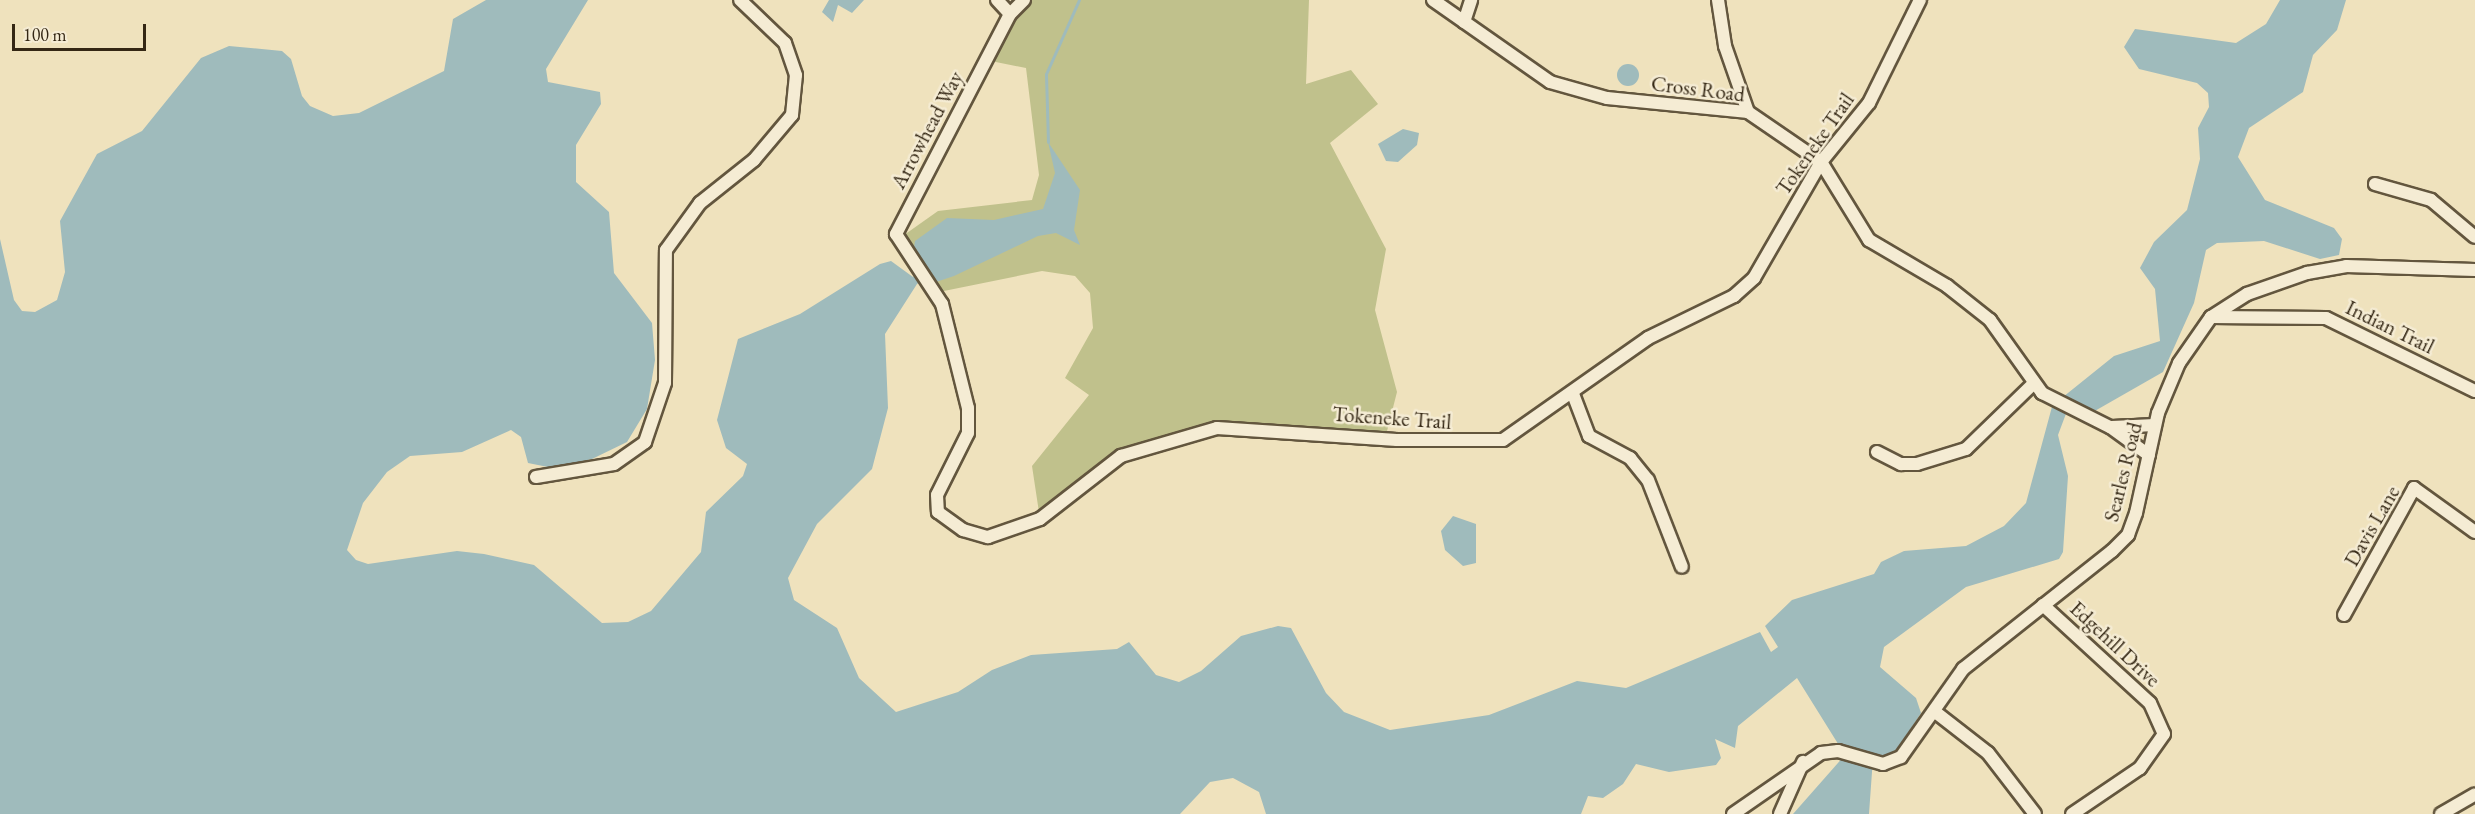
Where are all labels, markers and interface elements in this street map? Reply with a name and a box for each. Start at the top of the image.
scale bar [15,12,148,50]
text: 100 m [23,23,67,46]
street label: Arrowhead Way [885,67,969,193]
street label: Cross Road [1650,71,1746,107]
street label: Tokeneke Trail [1771,88,1859,200]
street label: Indian Trail [2342,295,2438,359]
street label: Tokeneke Trail [1332,401,1452,435]
street label: Searles Road [2098,420,2148,524]
street label: Davis Lane [2339,481,2405,571]
street label: Edgehill Drive [2065,596,2165,692]

